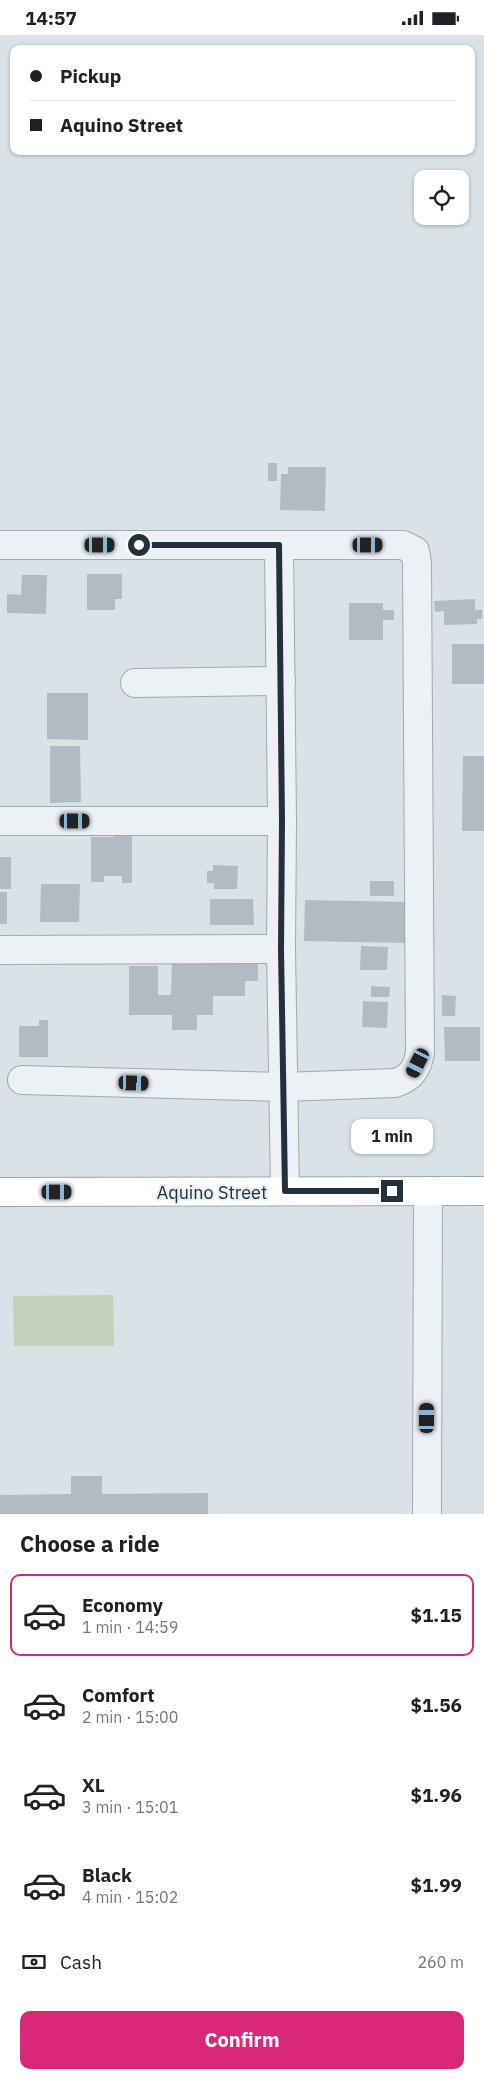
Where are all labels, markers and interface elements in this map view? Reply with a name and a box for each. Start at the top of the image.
text: 14:57 [25,6,77,30]
text: Pickup [60,64,121,88]
text: Aquino Street [60,113,183,137]
map controls [414,170,469,225]
button: locate [414,170,469,225]
route start [128,534,150,556]
car [85,538,115,553]
car [353,538,383,553]
car [60,814,90,829]
car [404,1046,431,1080]
car [118,1075,149,1091]
callout: 1 min [351,1119,433,1153]
text: 1 min [371,1126,413,1146]
route end [381,1180,403,1202]
street label: Aquino Street [157,1181,267,1204]
car [42,1185,72,1200]
car [419,1403,434,1433]
text: Choose a ride [20,1529,160,1558]
icon: car [22,1593,67,1638]
text: Economy [82,1593,163,1617]
text: $1.15 [410,1603,462,1627]
text: 1 min · 14:59 [82,1617,178,1637]
icon: car [22,1683,67,1728]
text: Comfort [82,1683,155,1707]
text: $1.56 [410,1693,462,1717]
text: 2 min · 15:00 [82,1707,178,1727]
icon: car [22,1773,67,1818]
text: XL [82,1773,105,1797]
text: $1.96 [410,1783,462,1807]
text: 3 min · 15:01 [82,1797,178,1817]
icon: car [22,1863,67,1908]
text: Black [82,1863,132,1887]
text: $1.99 [410,1873,462,1897]
text: 4 min · 15:02 [82,1887,178,1907]
icon: cash [20,1948,48,1976]
text: Cash [60,1950,102,1974]
text: 260 m [417,1952,464,1972]
button: Confirm [20,2011,464,2069]

